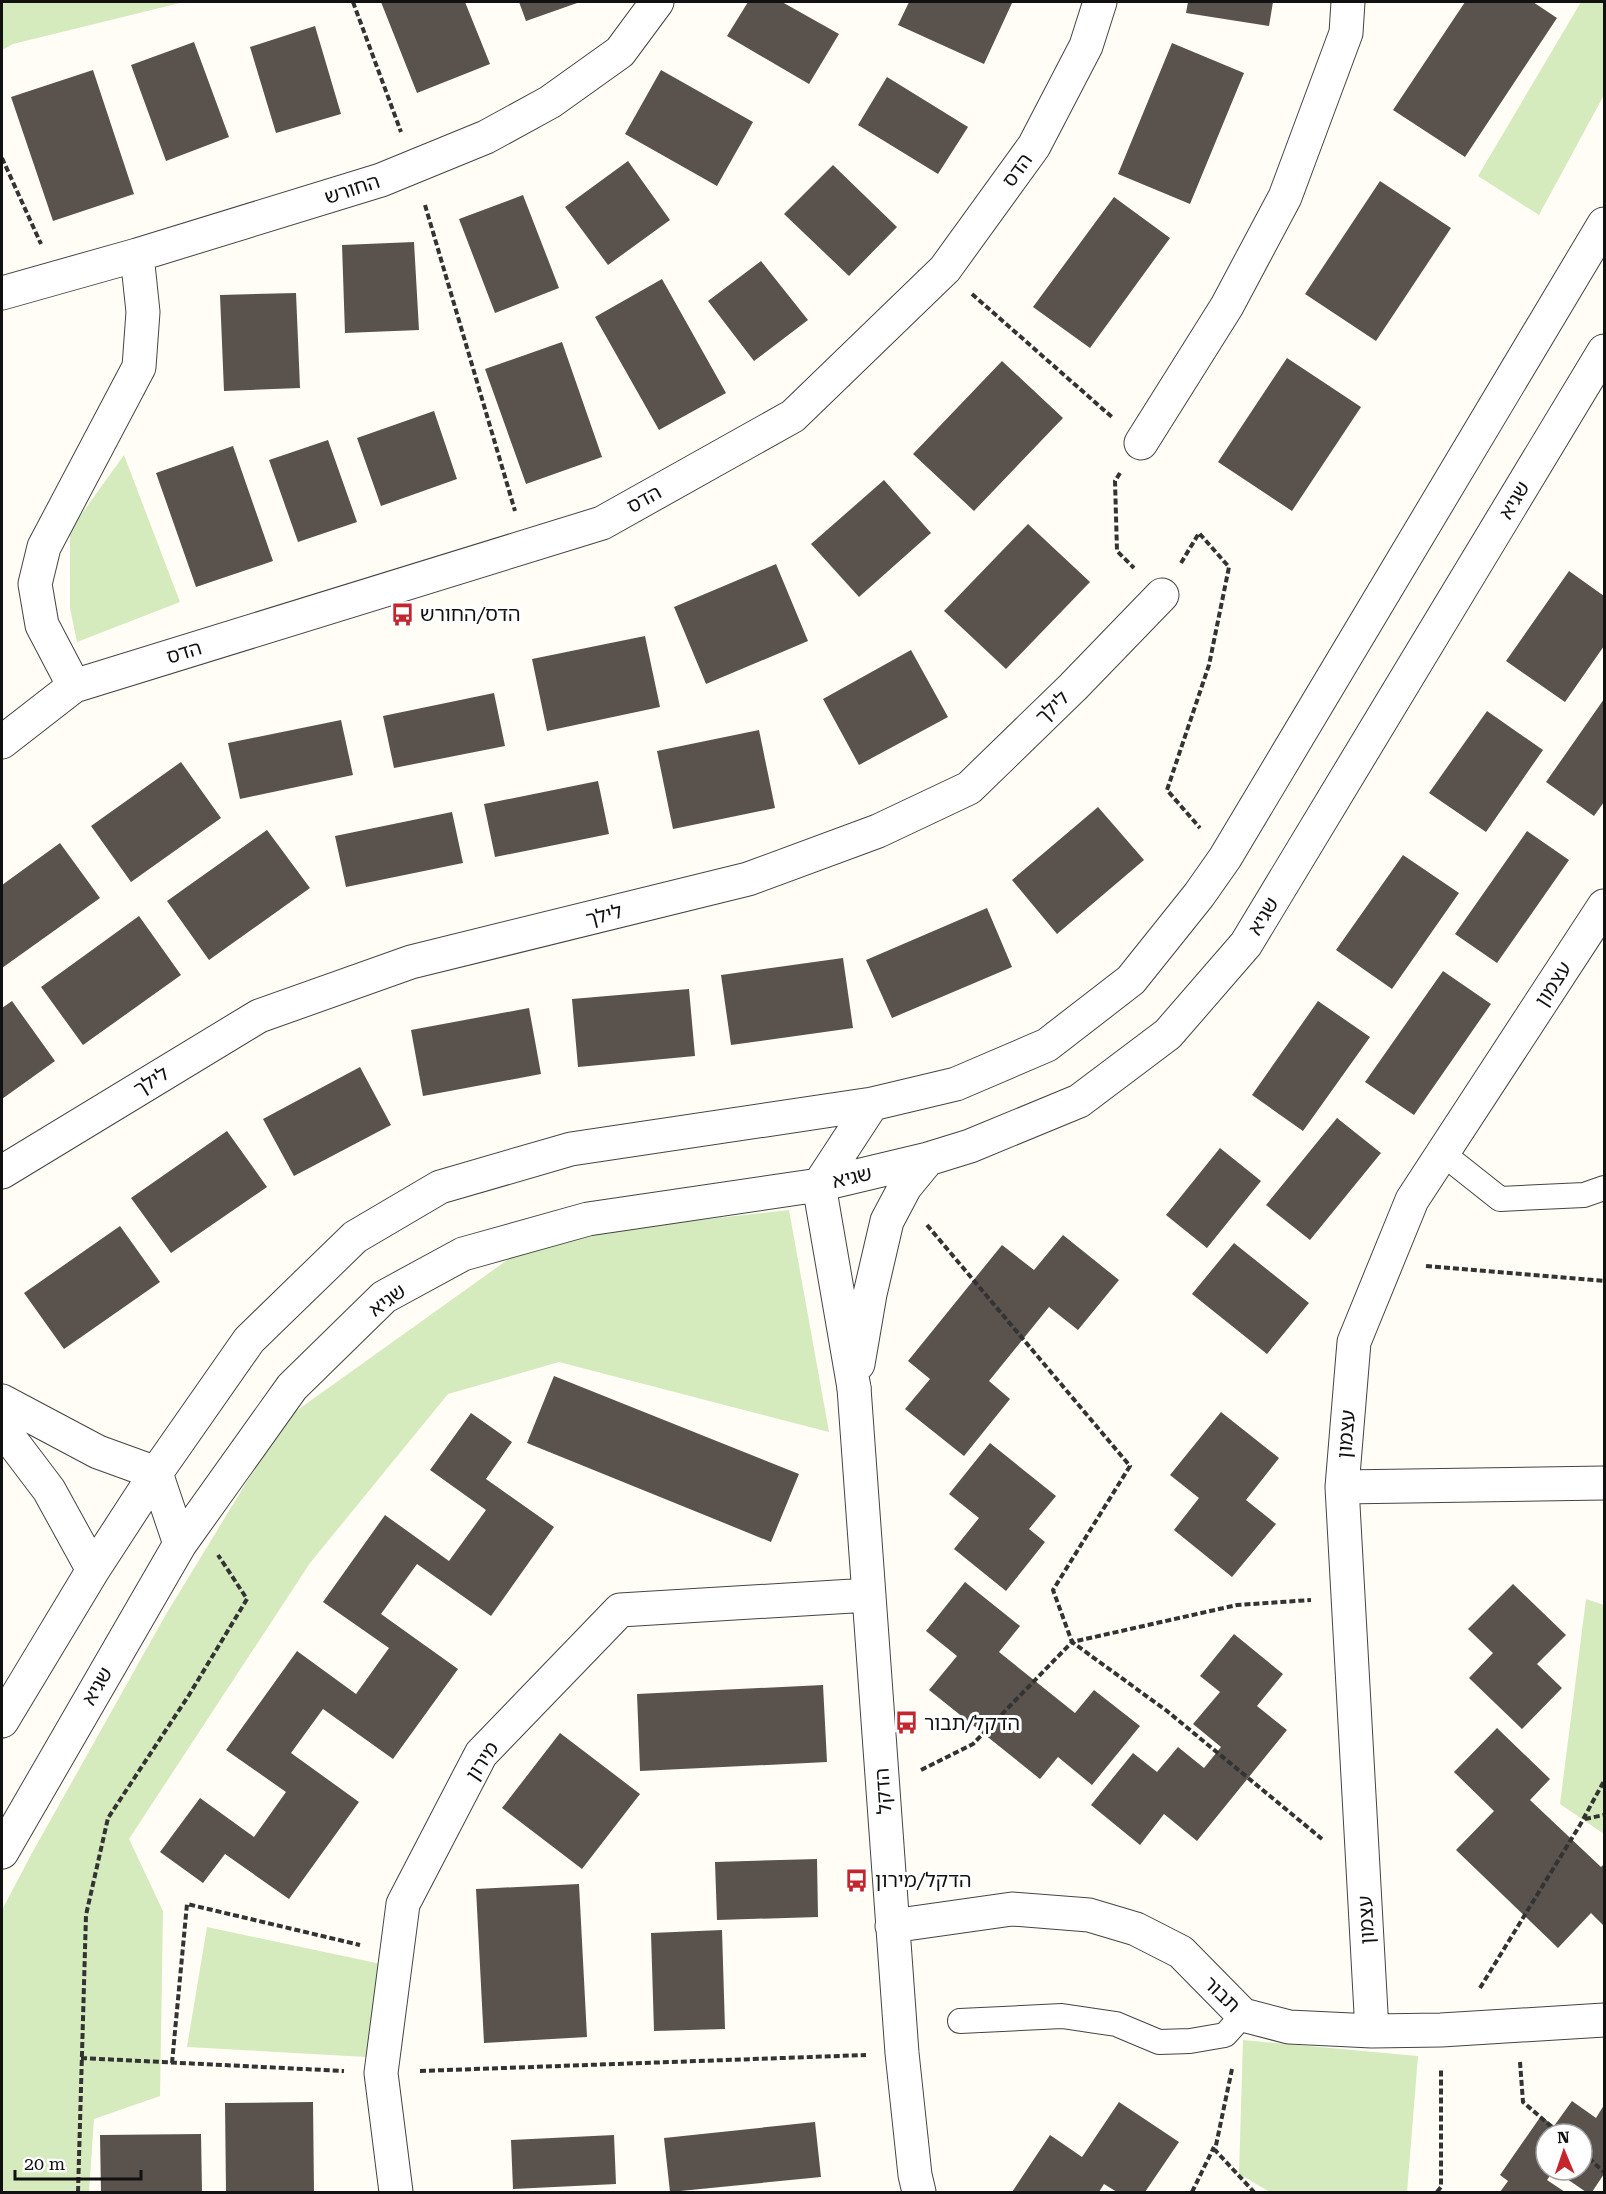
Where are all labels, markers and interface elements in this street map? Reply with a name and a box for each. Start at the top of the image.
street label: הדס [997,149,1037,191]
street label: החורש [321,169,383,209]
street label: שגיא [1493,477,1535,523]
street label: הדס [623,480,665,518]
bus stop icon: הדס/החורש [389,601,415,627]
place label: הדס/החורש [420,602,521,626]
street label: הדס [163,635,205,669]
street label: לילך [1030,685,1074,729]
street label: שגיא [1242,893,1284,939]
street label: לילך [583,899,625,931]
street label: עצמון [1530,957,1576,1011]
street label: לילך [129,1061,173,1101]
street label: שגיא [830,1161,874,1193]
street label: שגיא [364,1279,410,1321]
street label: עצמון [1332,1409,1360,1459]
street label: שגיא [77,1663,117,1709]
bus stop icon: הדקל/תבור [893,1710,919,1736]
place label: הדקל/תבור [924,1711,1020,1735]
street label: מירון [460,1737,504,1785]
street label: הדקל [869,1767,897,1815]
bus stop icon: הדקל/מירון [844,1867,870,1893]
place label: הדקל/מירון [875,1868,972,1892]
street label: עצמון [1353,1895,1379,1945]
street label: תבור [1199,1971,1245,2017]
north arrow [1534,2122,1594,2182]
text: N [1557,2128,1570,2147]
scale bar [15,2143,141,2181]
text: 20 m [24,2153,65,2174]

